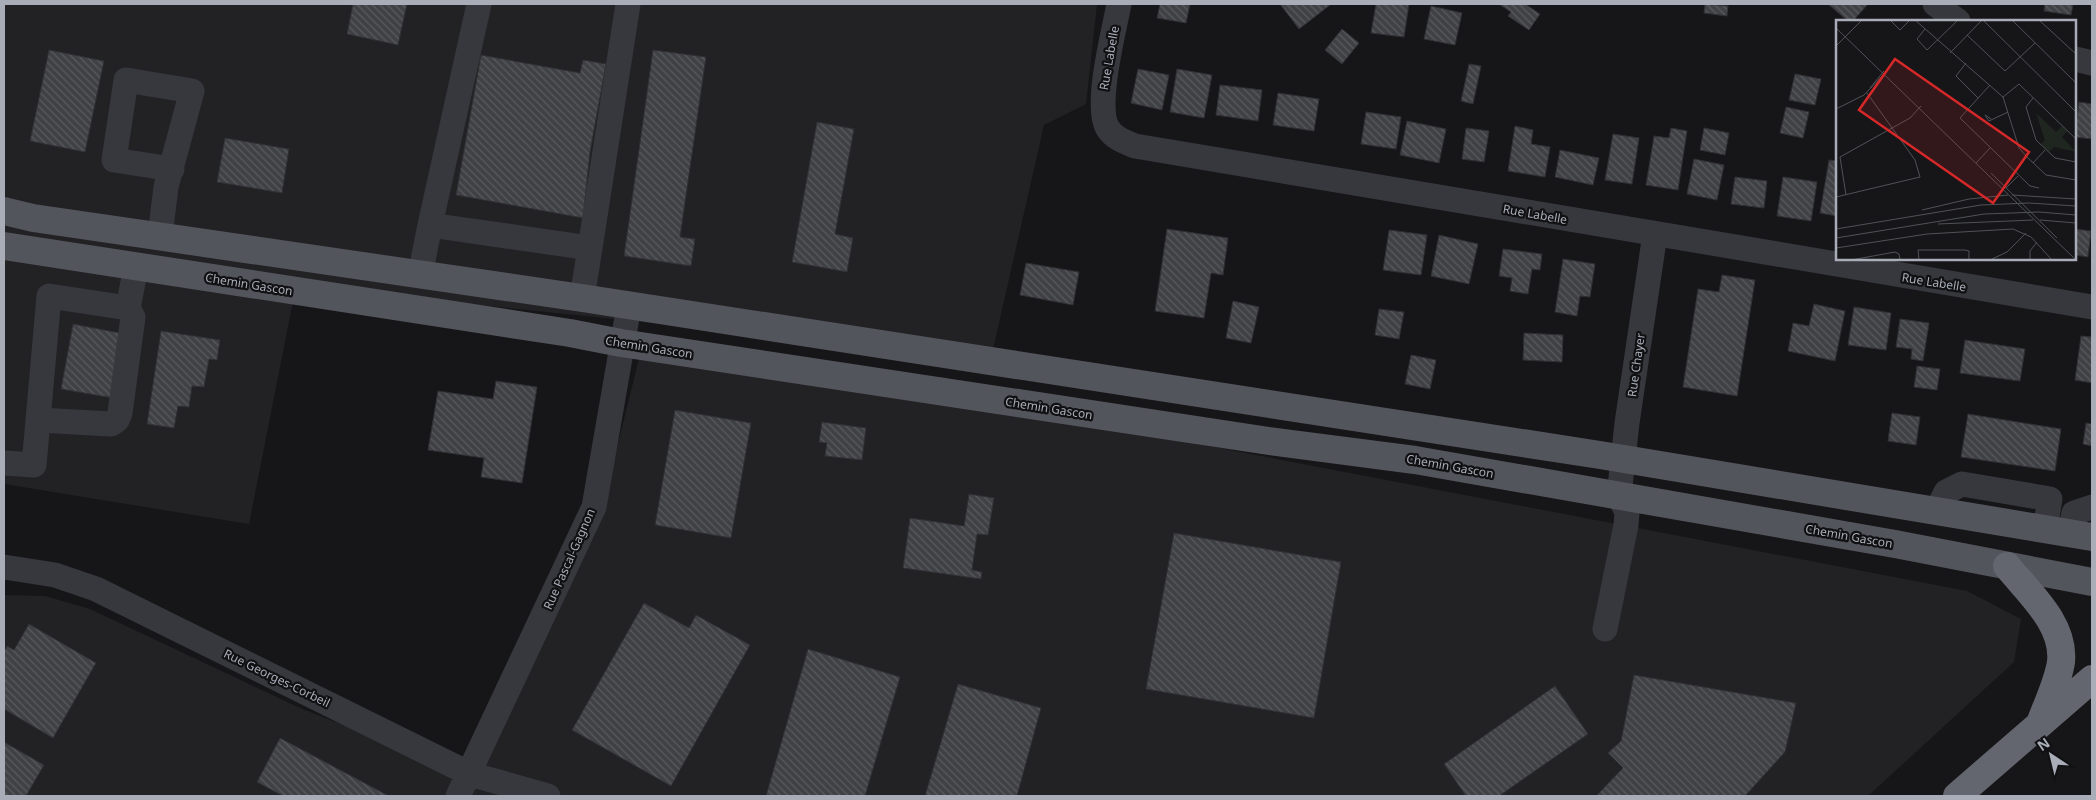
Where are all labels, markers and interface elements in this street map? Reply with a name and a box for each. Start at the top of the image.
inset map [1836,20,2076,260]
street label: Rue Labelle [1095,24,1123,91]
street label: Rue Labelle [1502,200,1569,228]
street label: Chemin Gascon [204,269,294,299]
street label: Rue Labelle [1901,269,1968,296]
street label: Chemin Gascon [604,332,694,362]
street label: Rue Chayer [1623,332,1649,398]
street label: Chemin Gascon [1004,393,1094,423]
street label: Chemin Gascon [1405,450,1495,482]
street label: Rue Pascal-Gagnon [539,506,599,612]
street label: Chemin Gascon [1804,520,1894,552]
street label: Rue Georges-Corbeil [221,645,333,711]
north arrow [2026,730,2076,780]
text: N [2033,733,2053,755]

